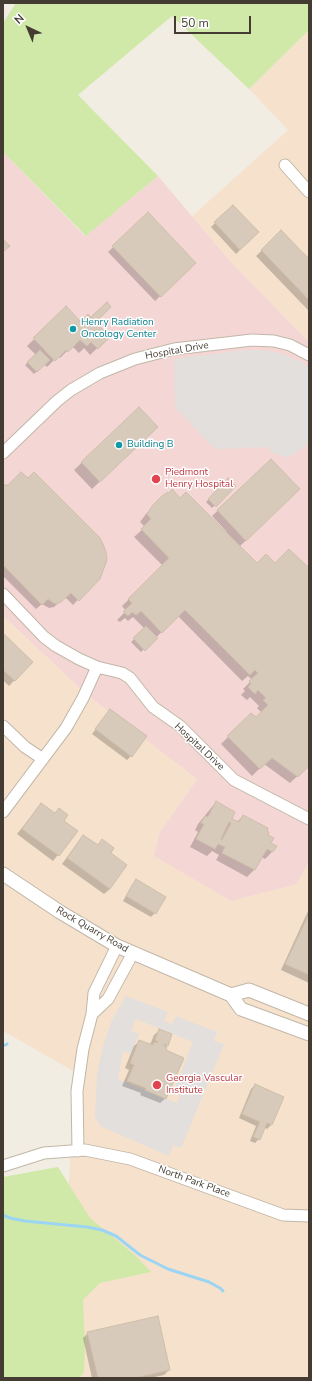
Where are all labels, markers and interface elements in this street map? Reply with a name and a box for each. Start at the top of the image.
north arrow [8,8,48,48]
scale bar [176,8,253,34]
text: N [11,11,27,27]
text: 50 m [181,15,209,31]
place label: Henry Radiation Oncology Center [81,317,156,340]
marker: Henry Radiation Oncology Center [68,324,78,334]
street label: Hospital Drive [144,340,210,362]
place label: Building B [127,439,174,451]
marker: Building B [114,440,124,450]
place label: Piedmont Henry Hospital [165,467,233,490]
marker: Piedmont Henry Hospital [150,473,162,485]
street label: Hospital Drive [171,721,227,773]
street label: Rock Quarry Road [54,904,130,956]
place label: Georgia Vascular Institute [166,1073,242,1096]
marker: Georgia Vascular Institute [151,1079,163,1091]
street label: North Park Place [156,1163,232,1201]

